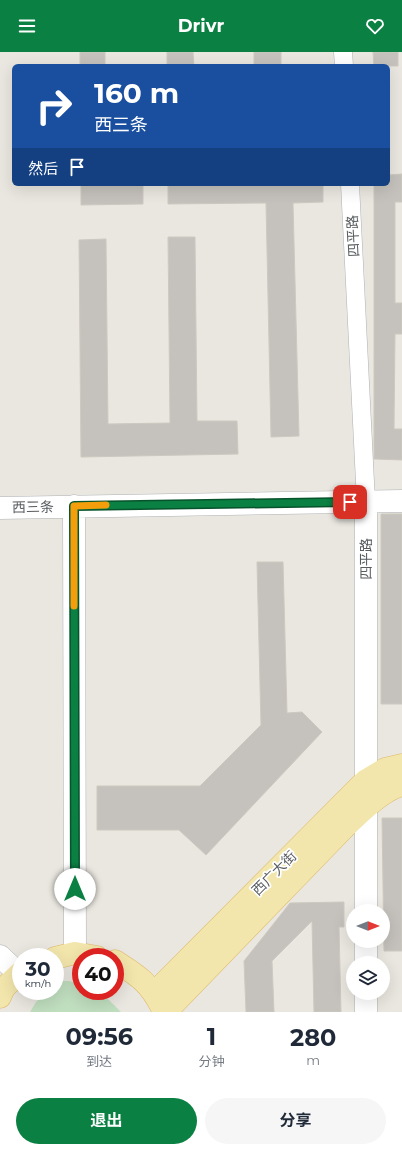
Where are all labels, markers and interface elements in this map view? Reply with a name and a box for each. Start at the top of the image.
icon: menu [16,15,38,37]
text: Drivr [178,15,224,37]
icon: heart [364,15,386,37]
text: 160 m [94,76,179,110]
icon: right [28,80,80,132]
text: 西三条 [94,114,148,136]
icon: arrive [66,156,88,178]
text: 然后 [28,159,58,178]
street label: 四平路 [343,215,363,257]
pin [333,485,367,519]
icon: arrive [339,491,361,513]
street label: 西三条 [12,498,54,516]
street label: 四平路 [357,538,375,580]
street label: 西广大街 [248,847,300,899]
position arrow [54,868,96,910]
north arrow [346,904,390,948]
map controls [346,904,390,1000]
speed limit sign: 40 [72,948,124,1000]
button: layers [346,956,390,1000]
text: 30 [25,957,51,981]
text: km/h [25,977,51,990]
text: 09:56 [66,1022,133,1051]
text: 1 [207,1022,216,1051]
text: 280 [290,1023,336,1052]
text: m [306,1052,320,1068]
text: 到达 [86,1053,112,1069]
text: 分钟 [199,1053,225,1069]
button: 退出 [16,1098,197,1144]
button: 分享 [205,1098,386,1144]

